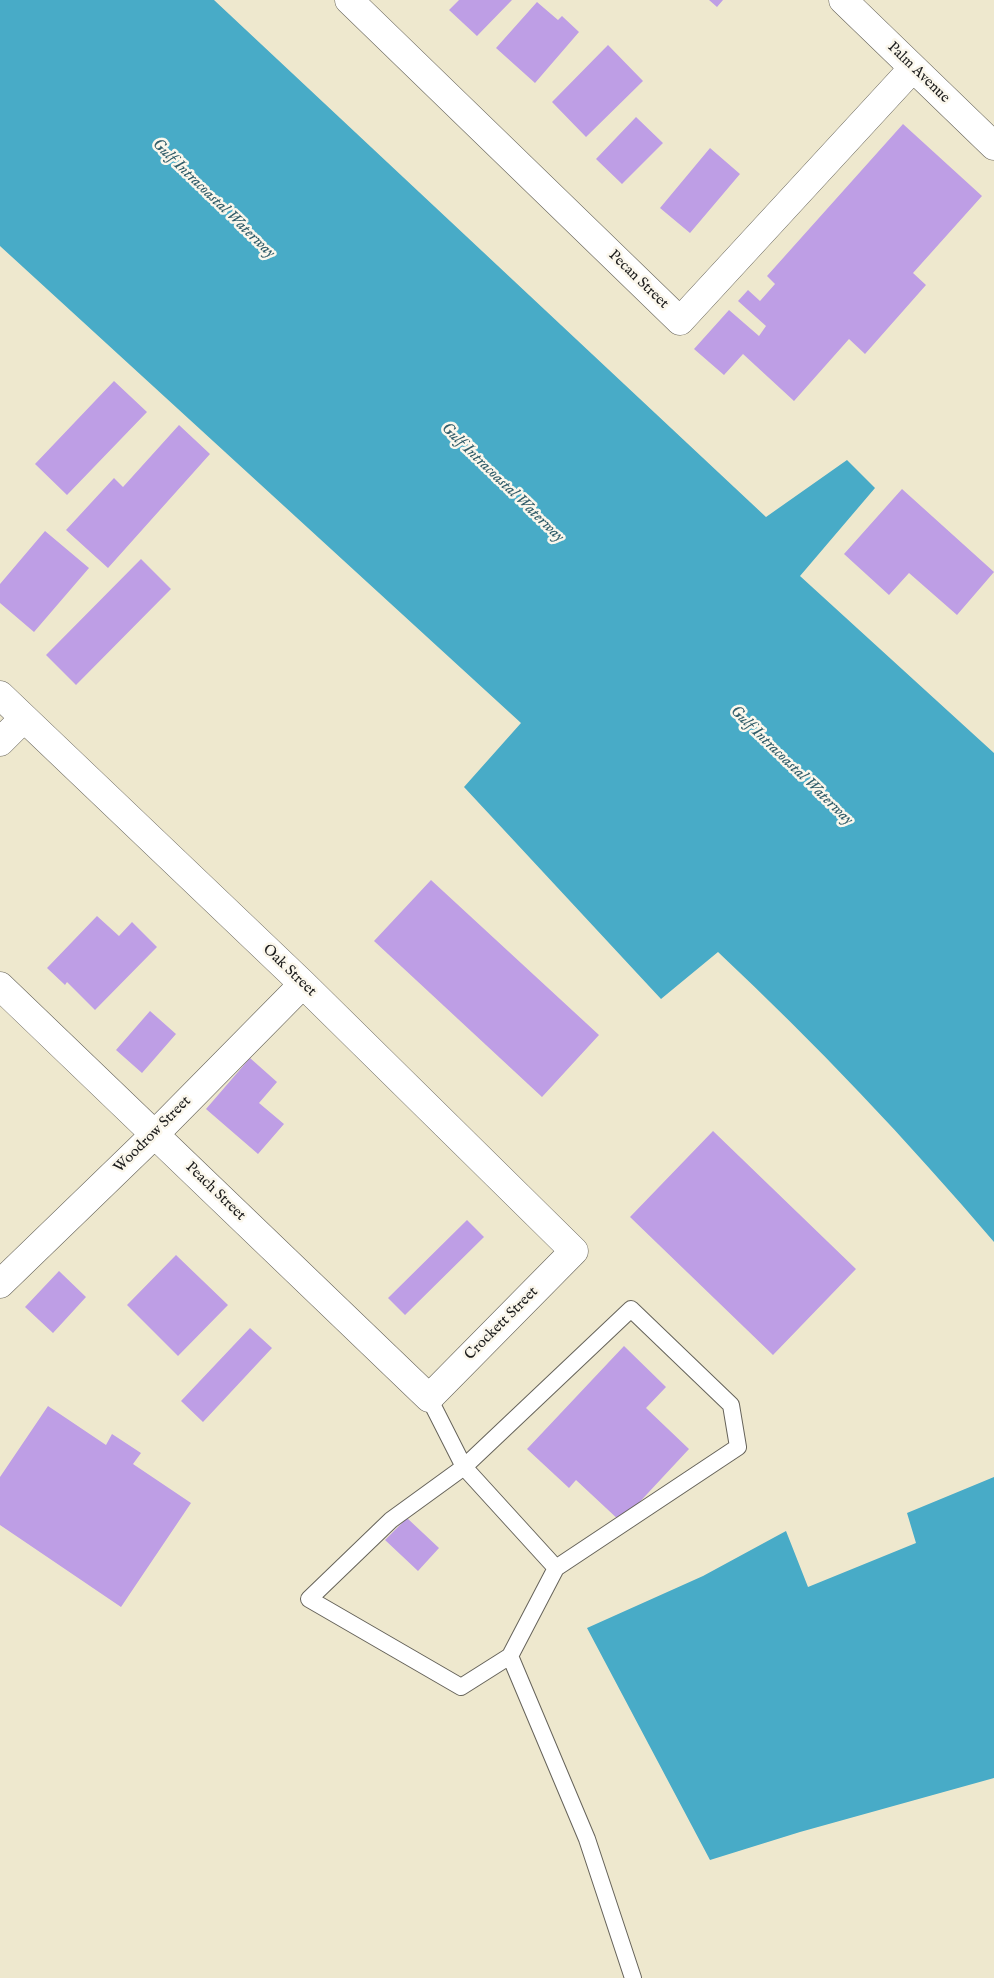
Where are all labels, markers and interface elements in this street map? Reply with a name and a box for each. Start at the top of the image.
street label: Palm Avenue [883,39,953,107]
water label: Gulf Intracoastal Waterway [148,135,278,263]
street label: Pecan Street [604,247,672,313]
water label: Gulf Intracoastal Waterway [437,419,567,547]
water label: Gulf Intracoastal Waterway [726,702,856,830]
street label: Oak Street [258,941,320,1001]
street label: Woodrow Street [111,1093,195,1177]
street label: Peach Street [181,1159,249,1225]
street label: Crockett Street [462,1284,542,1364]

